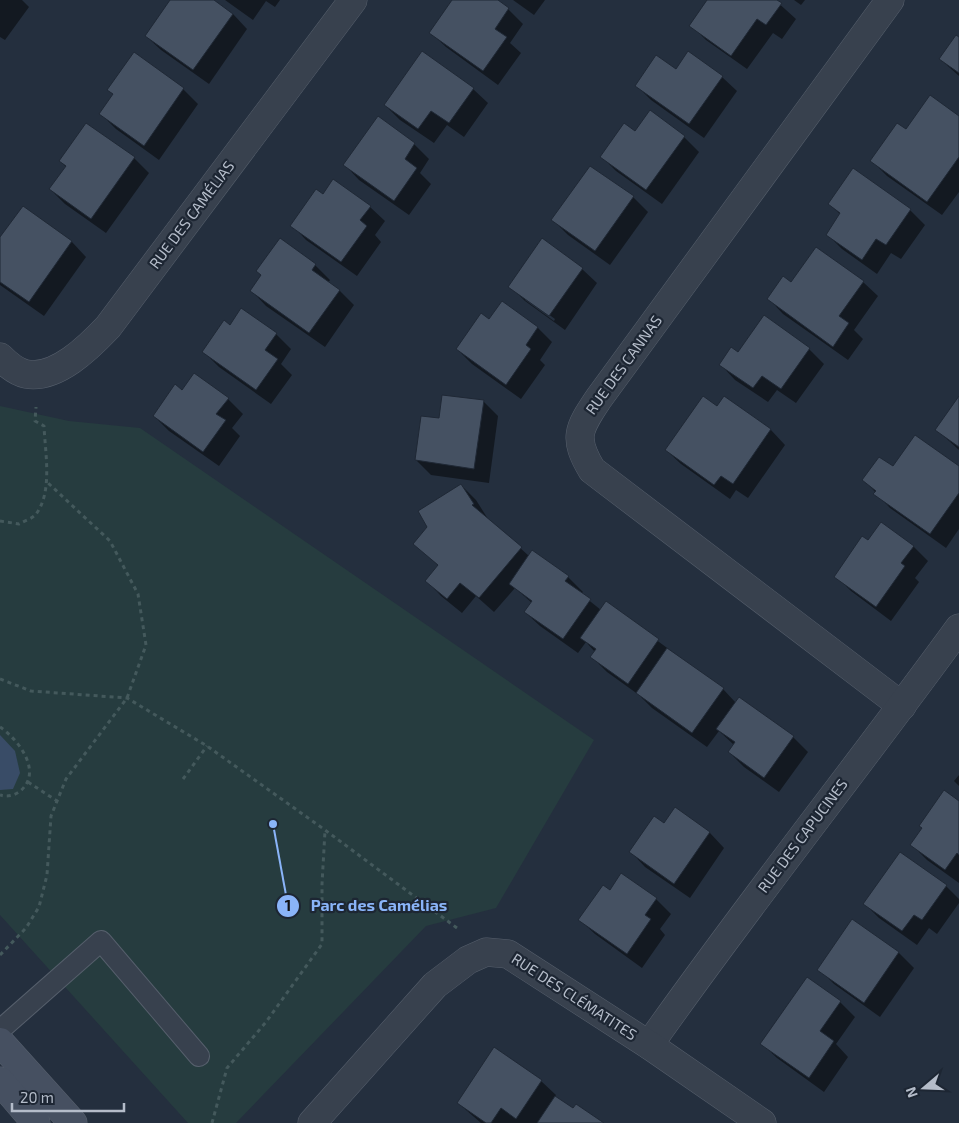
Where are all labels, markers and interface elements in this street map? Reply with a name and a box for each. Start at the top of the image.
street label: RUE DES CAMÉLIAS [145,157,237,272]
street label: RUE DES CANNAS [581,311,665,417]
street label: RUE DES CAPUCINES [754,775,851,896]
callout: Parc des Camélias [276,890,457,921]
text: Parc des Camélias [311,895,447,914]
text: 1 [285,896,291,914]
street label: RUE DES CLÉMATITES [509,949,640,1043]
north arrow [899,1063,949,1113]
scale bar [12,1080,125,1112]
text: N [902,1085,921,1100]
text: 20 m [20,1088,54,1106]

